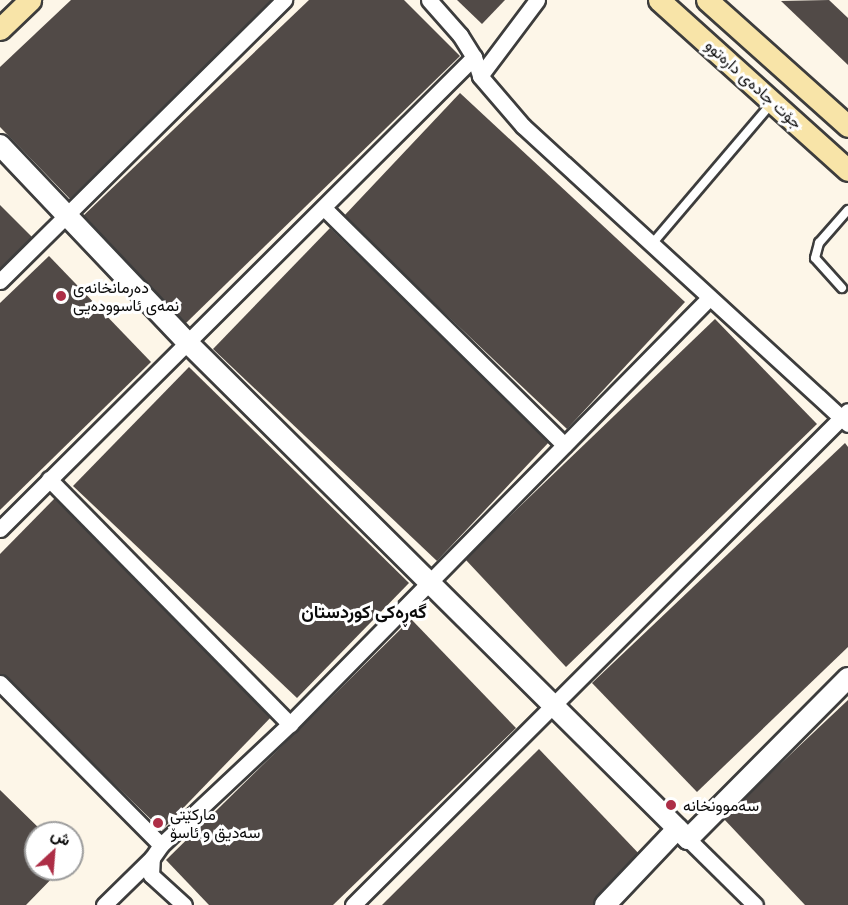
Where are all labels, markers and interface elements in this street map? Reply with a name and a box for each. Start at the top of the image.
street label: جۆت جادەی دارەتوو [702,35,806,133]
place label: دەرمانخانەی نمەی ئاسوودەیی [73,277,179,315]
marker: دەرمانخانەی نمەی ئاسوودەیی [54,289,68,303]
district label: گەڕەکی کوردستان [301,601,427,623]
place label: سەموونخانە [683,795,759,815]
marker: سەموونخانە [664,798,678,812]
place label: مارکێتی سەدیق و ئاسۆ [170,804,260,842]
marker: مارکێتی سەدیق و ئاسۆ [151,816,165,830]
north arrow [24,821,84,881]
text: ش [48,823,74,850]

